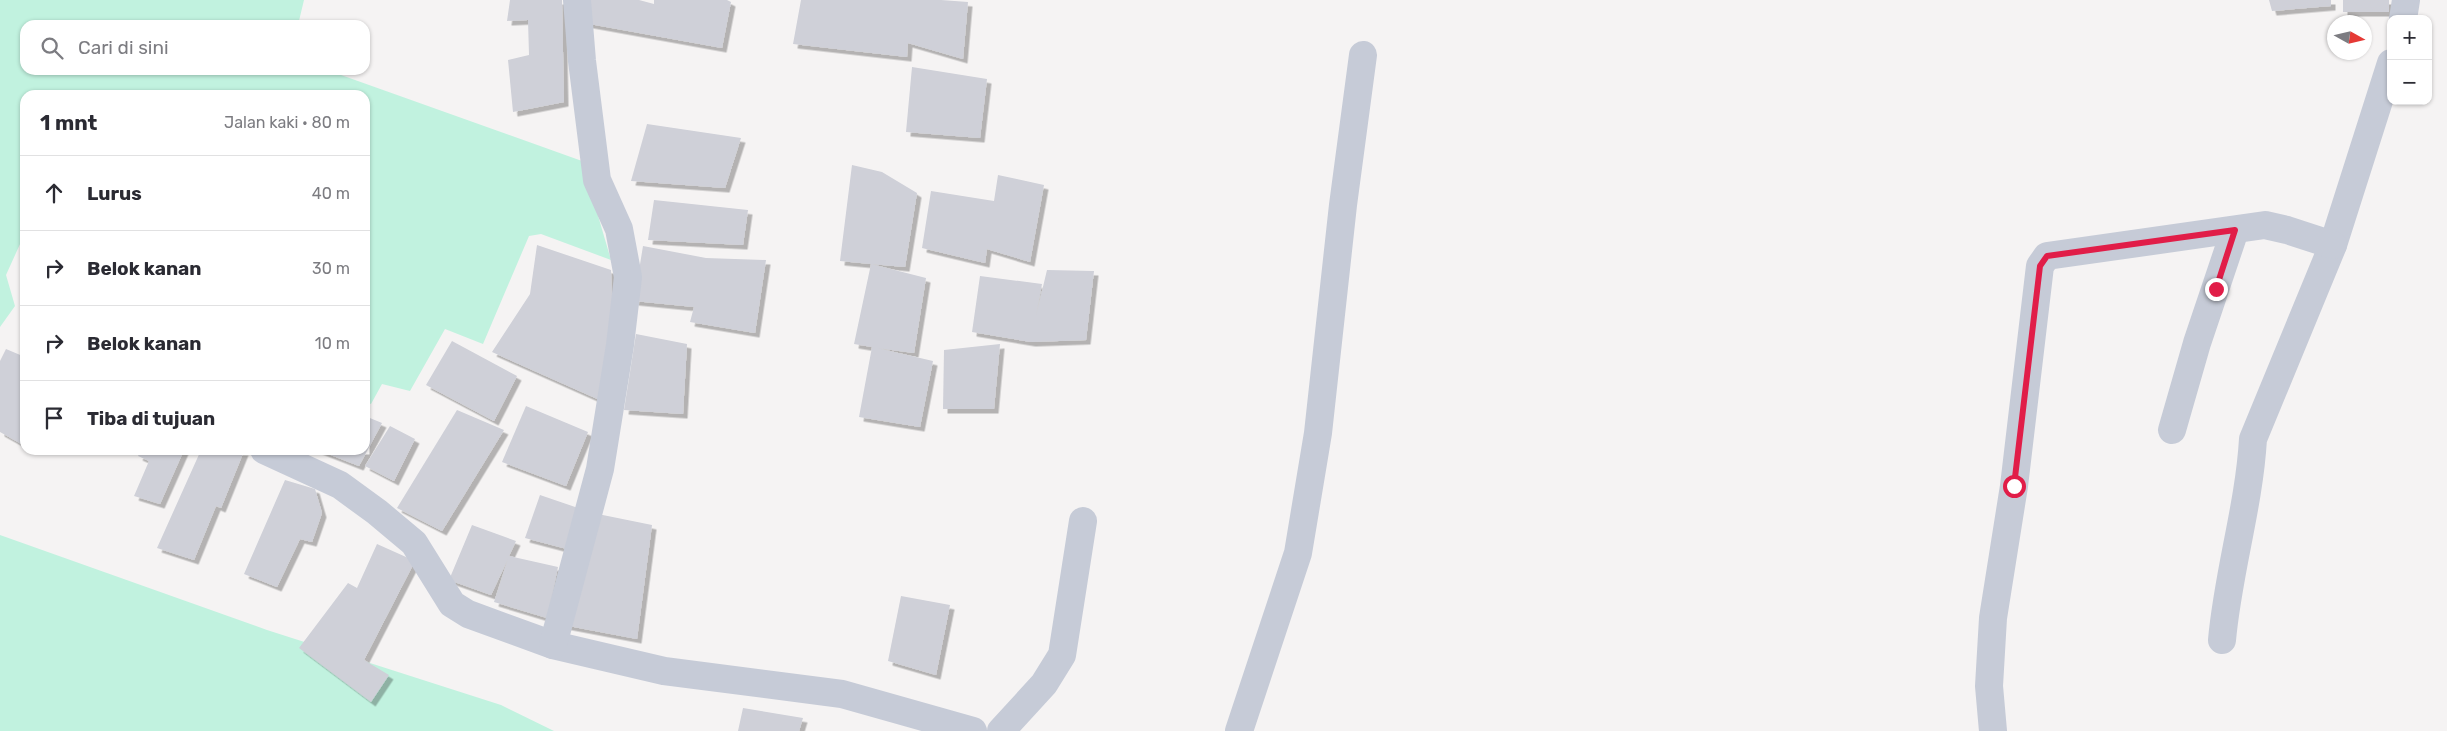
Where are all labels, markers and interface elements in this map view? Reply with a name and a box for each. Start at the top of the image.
north arrow [2327,15,2372,60]
map controls [2387,15,2432,105]
button: + [2387,15,2432,60]
search box [20,20,370,75]
icon: search [38,34,66,62]
text: Cari di sini [78,36,169,59]
button: − [2387,60,2432,105]
text: 1 mnt [40,110,97,135]
text: Jalan kaki · 80 m [224,113,350,132]
icon: ahead [40,179,68,207]
text: Lurus [87,182,142,205]
text: 40 m [312,184,350,203]
icon: right [40,254,68,282]
text: Belok kanan [87,257,202,280]
text: 30 m [312,259,350,278]
route end [2205,278,2228,301]
icon: right [40,329,68,357]
text: Belok kanan [87,332,202,355]
text: 10 m [315,334,350,353]
icon: arrive [40,404,68,432]
text: Tiba di tujuan [87,407,215,430]
route start [2003,475,2026,498]

